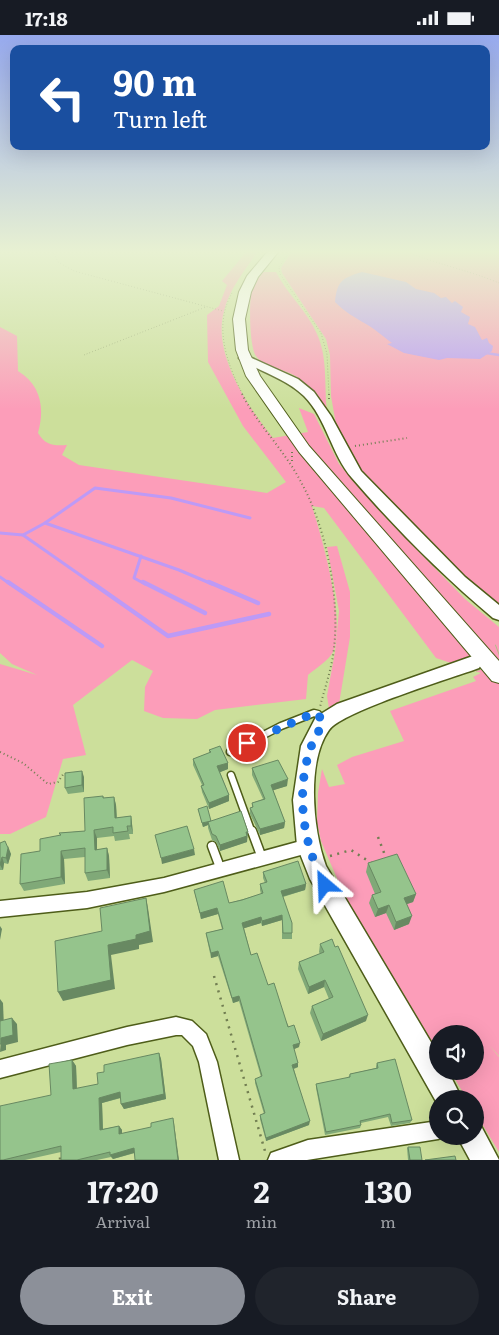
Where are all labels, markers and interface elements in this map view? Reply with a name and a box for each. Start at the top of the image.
text: 17:18 [25,4,68,32]
text: 90 m [113,55,197,107]
icon: left [30,65,95,130]
text: Turn left [113,102,207,135]
pin [226,722,268,764]
icon: arrive [233,729,261,757]
position arrow [298,858,350,910]
map controls [429,1025,484,1145]
button: sound [429,1025,484,1080]
button: search [429,1090,484,1145]
text: 17:20 [87,1168,159,1212]
text: 2 [253,1168,270,1212]
text: 130 [364,1168,412,1212]
text: Arrival [96,1209,150,1233]
text: min [246,1209,277,1233]
text: m [380,1209,396,1233]
button: Exit [20,1267,245,1325]
button: Share [255,1267,479,1325]

